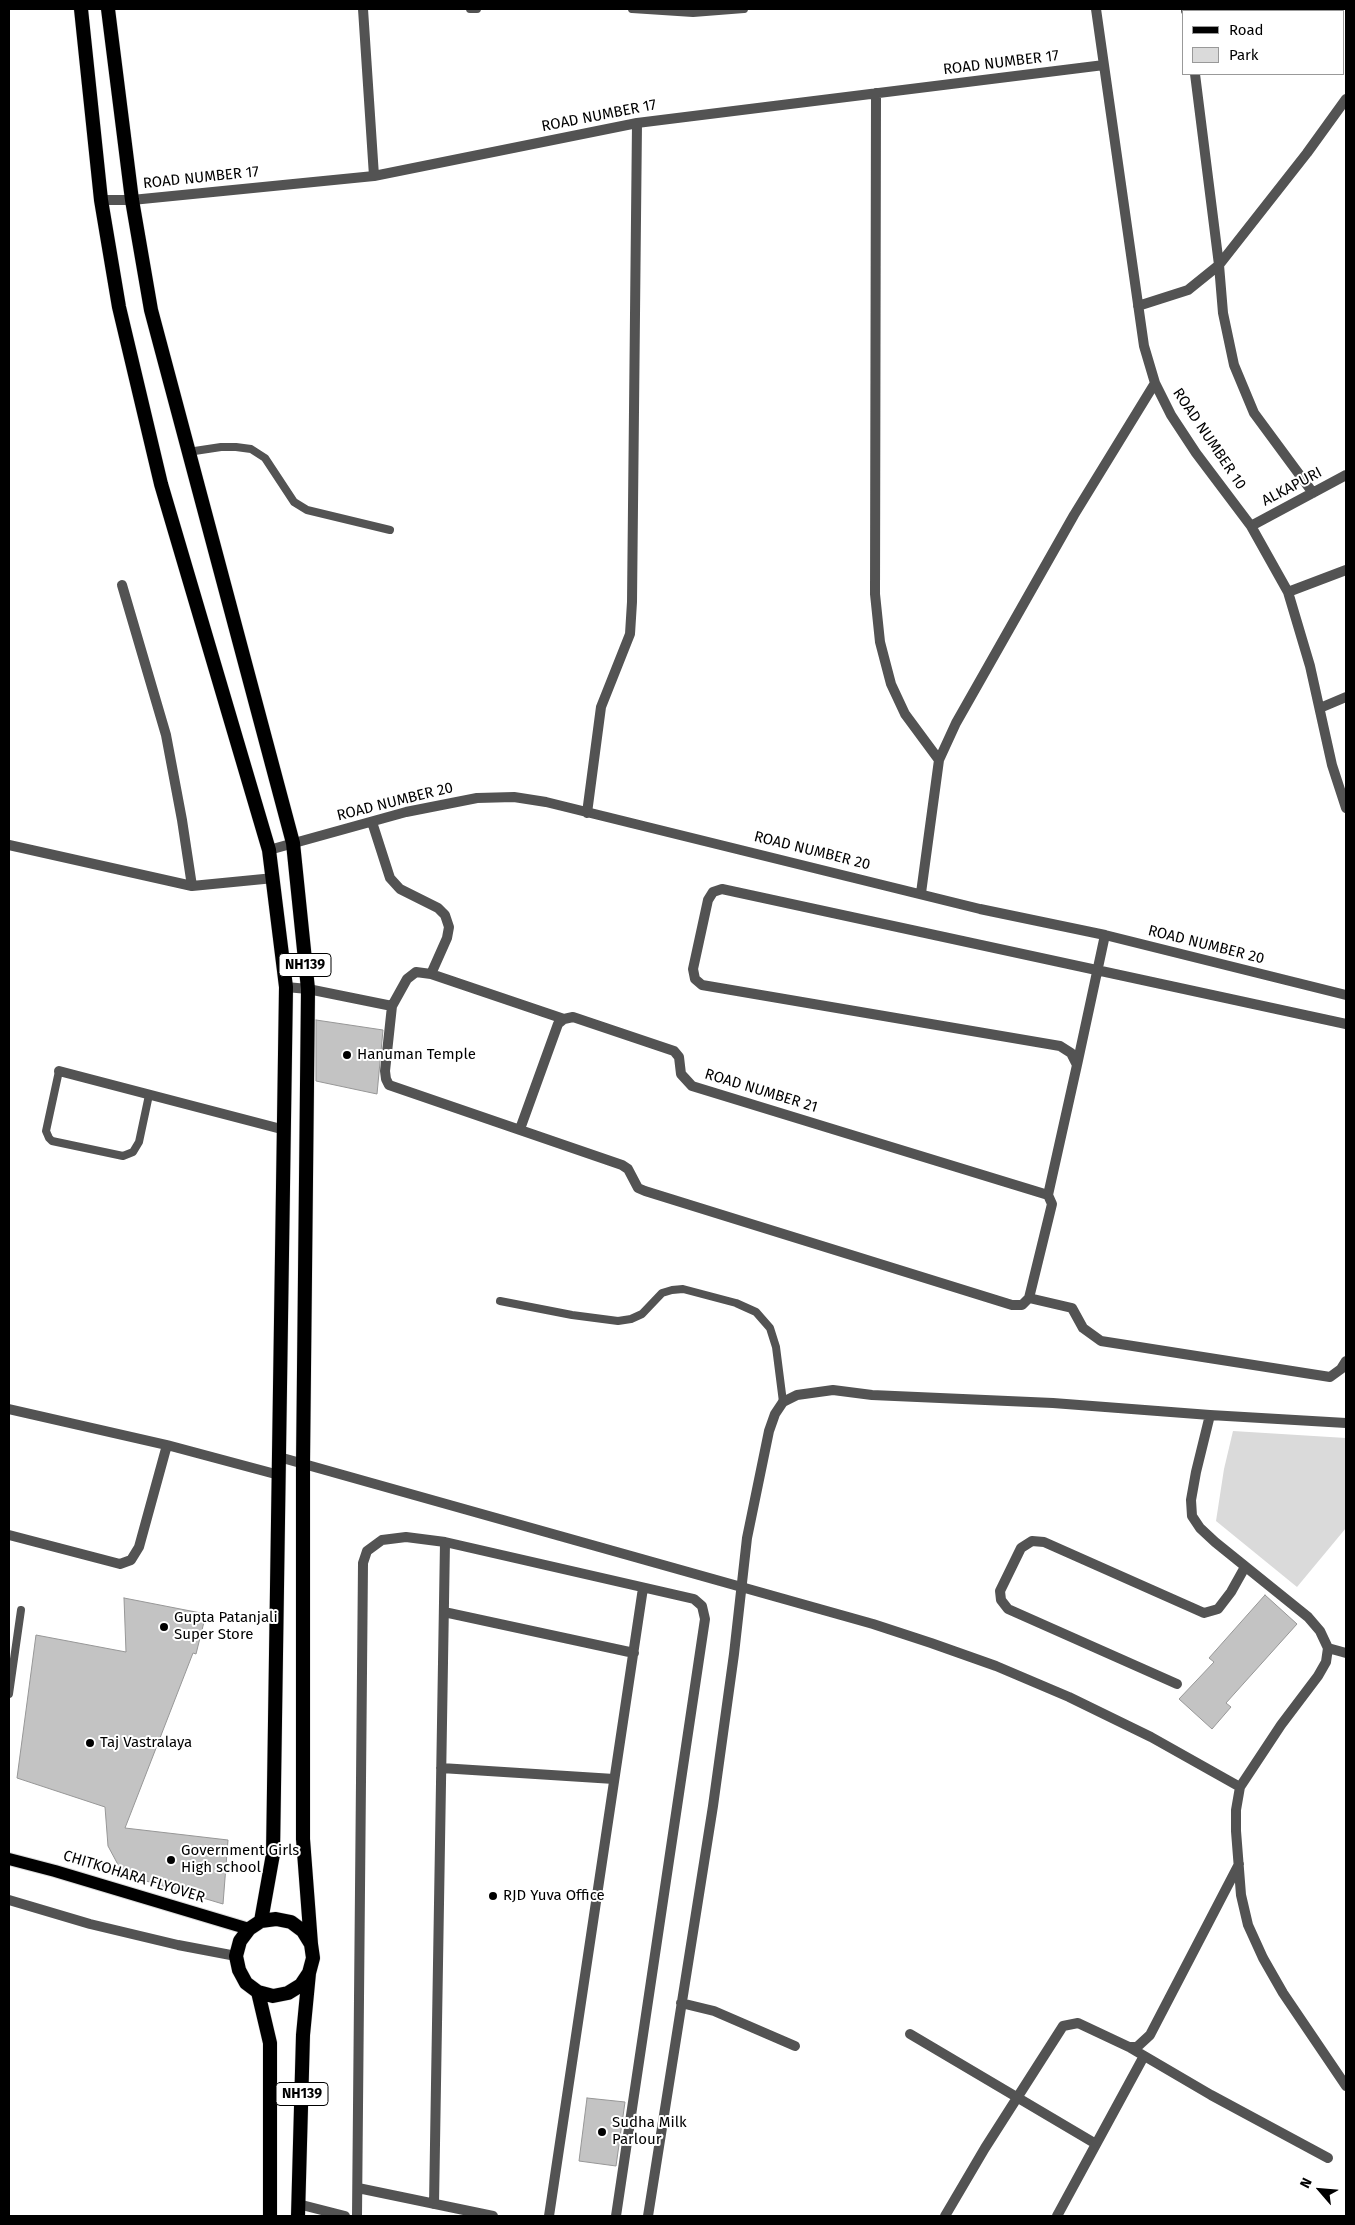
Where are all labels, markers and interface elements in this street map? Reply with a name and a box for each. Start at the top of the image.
legend [1182,10,1345,75]
text: Road [1229,21,1264,39]
text: Park [1229,46,1259,64]
street label: ROAD NUMBER 17 [942,47,1060,79]
street label: ROAD NUMBER 17 [540,96,658,136]
street label: ROAD NUMBER 17 [142,163,260,193]
street label: ROAD NUMBER 10 [1168,385,1250,493]
street label: ALKAPURI [1259,464,1325,510]
street label: ROAD NUMBER 20 [335,779,455,825]
street label: ROAD NUMBER 20 [752,828,872,874]
street label: ROAD NUMBER 20 [1146,922,1266,968]
road number: NH139 [279,954,331,976]
place label: Hanuman Temple [357,1046,476,1064]
marker: Hanuman Temple [341,1049,353,1061]
street label: ROAD NUMBER 21 [702,1065,820,1117]
place label: Gupta Patanjali Super Store [174,1609,278,1644]
marker: Gupta Patanjali Super Store [158,1621,170,1633]
place label: Taj Vastralaya [100,1734,192,1752]
marker: Taj Vastralaya [84,1737,96,1749]
place label: Government Girls High school [181,1842,299,1877]
street label: CHITKOHARA FLYOVER [61,1847,207,1907]
marker: Government Girls High school [165,1854,177,1866]
place label: RJD Yuva Office [503,1887,605,1905]
marker: RJD Yuva Office [487,1890,499,1902]
road number: NH139 [276,2082,328,2106]
place label: Sudha Milk Parlour [612,2114,687,2149]
marker: Sudha Milk Parlour [596,2126,608,2138]
north arrow [1295,2165,1345,2215]
text: N [1297,2175,1316,2191]

